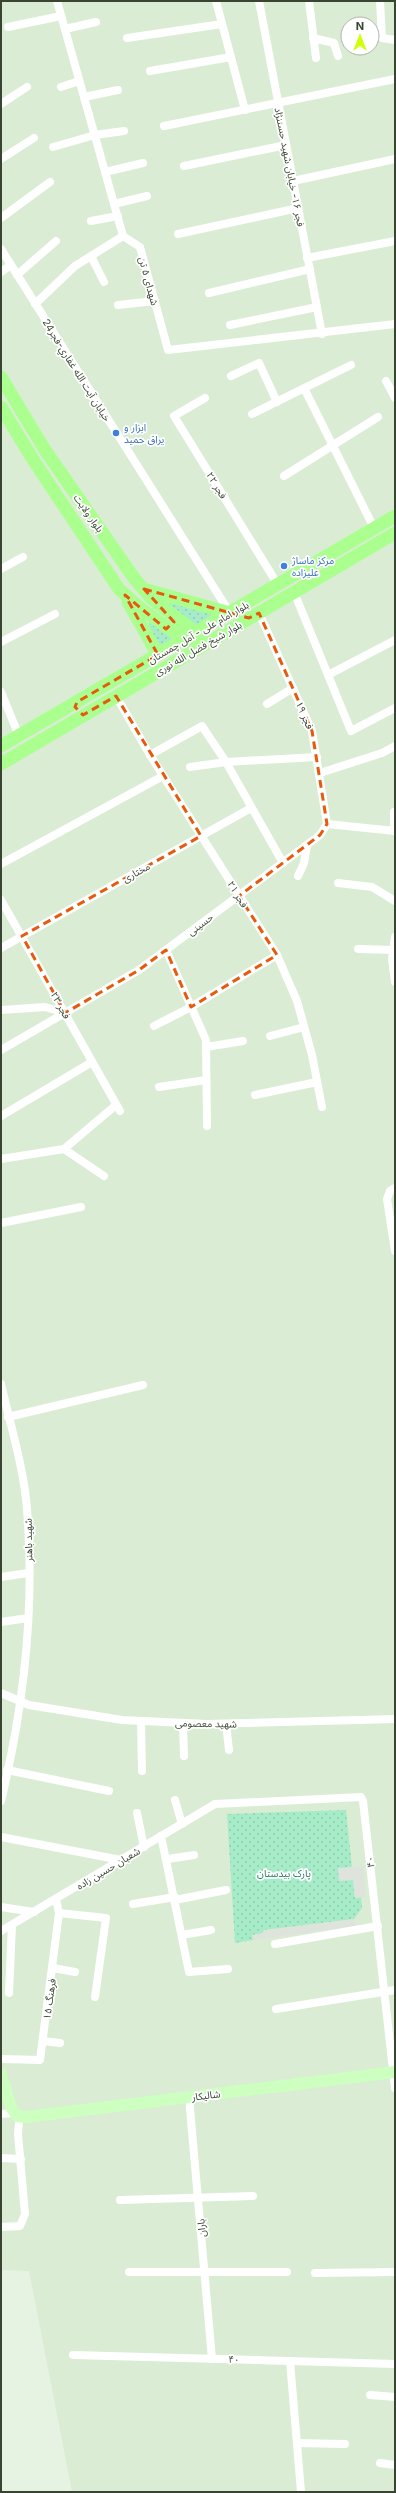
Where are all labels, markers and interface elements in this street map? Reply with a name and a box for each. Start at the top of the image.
north arrow [340,16,380,56]
text: N [356,19,364,33]
street label: فجر ۱۶- خیابان شهید حسننژاد [272,106,308,228]
street label: شهدای ۵ تن [137,255,161,307]
street label: خيابان آيت الله غفاري-فجر24 [39,317,114,425]
place label: ابزار و یراق حمید [124,421,164,446]
marker: ابزار و یراق حمید [111,428,121,438]
street label: فجر ۲۲ [203,469,230,501]
street label: بلوار ولایت [71,492,107,535]
place label: مرکز ماساژ علیزاده [291,554,334,579]
marker: مرکز ماساژ علیزاده [279,561,289,571]
street label: بلوار امام علی - آمل چمستان [145,598,252,668]
street label: بلوار شیخ فضل الله نوری [152,618,245,680]
street label: فجر ۱۹ [293,699,317,732]
street label: مختاری [120,860,152,885]
street label: فجر ۲۱ [224,878,251,910]
street label: حسینی [185,910,215,938]
street label: فجر ۲۳ [48,989,74,1022]
street label: شهید باهنر [22,1518,35,1563]
street label: شهید معصومی [175,1716,237,1731]
street label: شعبان حسین زاده [74,1844,143,1893]
street label: ۴۰ [363,1856,377,1868]
park label: پارک بیدستان [257,1867,311,1880]
street label: فرهنگ ۱۵ [40,1977,59,2020]
street label: شالیکار [190,2087,221,2104]
street label: باران [194,2218,209,2238]
street label: ۴۰ [228,2353,240,2365]

